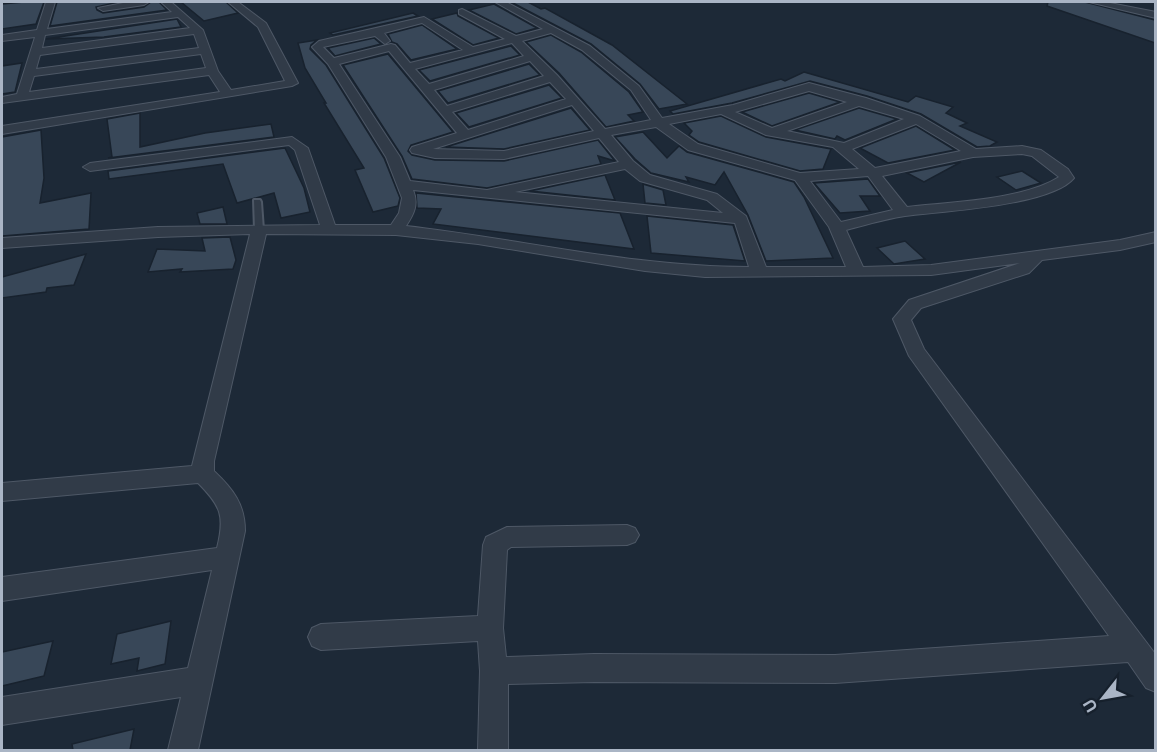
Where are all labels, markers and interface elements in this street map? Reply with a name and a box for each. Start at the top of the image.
north arrow [1073,668,1133,728]
text: U [1079,696,1102,716]

